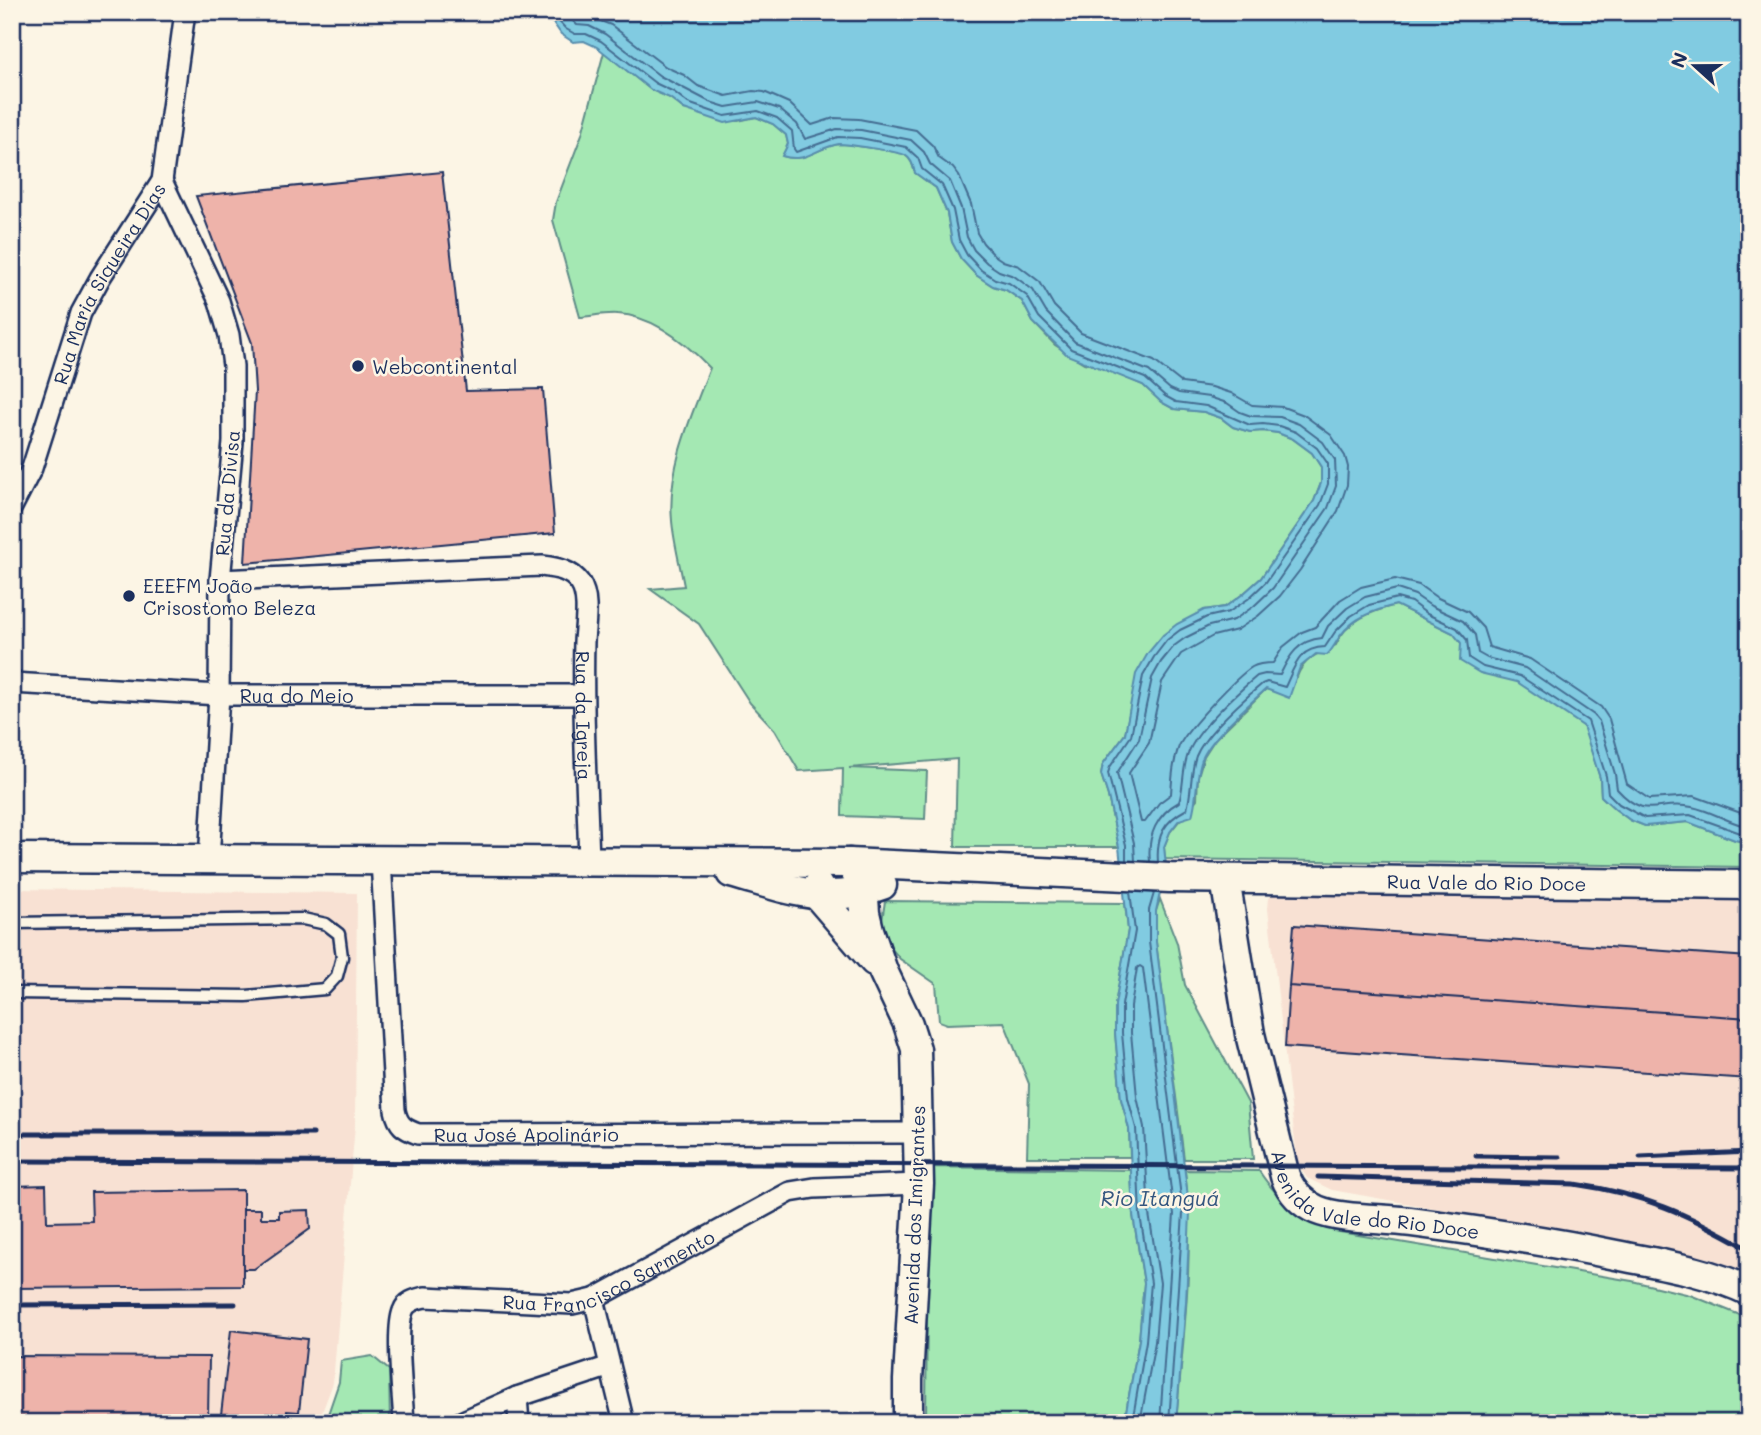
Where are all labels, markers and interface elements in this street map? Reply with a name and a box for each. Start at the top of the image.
north arrow [1660,32,1730,102]
text: N [1664,49,1693,71]
street label: Rua Maria Siqueira Dias [47,177,170,387]
place label: Webcontinental [372,354,517,379]
marker: Webcontinental [350,358,366,374]
street label: Rua da Divisa [209,429,245,557]
place label: EEEFM João Crisostomo Beleza [143,573,316,620]
marker: EEEFM João Crisostomo Beleza [121,588,137,604]
street label: Rua da Igreja [571,651,599,781]
street label: Rua do Meio [240,683,354,708]
street label: Rua Vale do Rio Doce [1387,868,1586,896]
street label: Avenida dos Imigrantes [898,1105,930,1325]
street label: Rua José Apolinário [434,1121,619,1146]
street label: Avenida Vale do Rio Doce [1267,1147,1481,1244]
water label: Rio Itanguá [1101,1184,1219,1211]
street label: Rua Francisco Sarmento [502,1223,718,1317]

